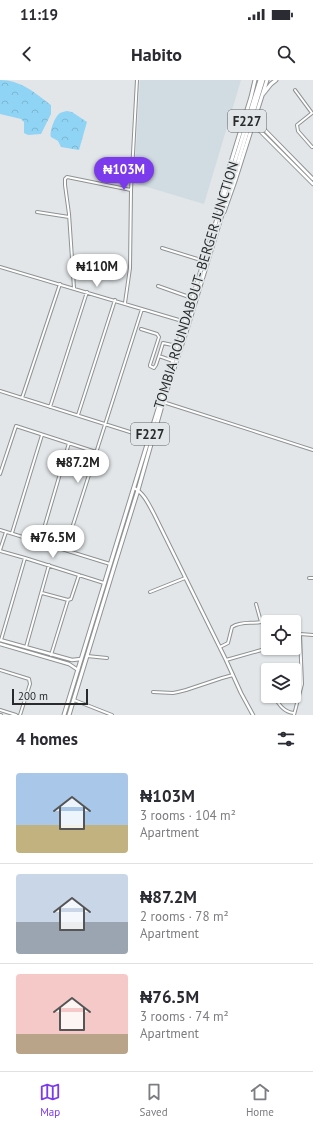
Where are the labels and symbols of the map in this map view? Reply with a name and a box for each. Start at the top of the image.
road number: F227 [228,110,266,132]
pin: ₦103M [96,157,152,191]
street label: TOMBIA ROUNDABOUT- BERGER JUNCTION [150,159,242,411]
pin: ₦110M [69,254,125,288]
road number: F227 [131,423,169,445]
pin: ₦87.2M [45,450,111,484]
pin: ₦76.5M [20,525,86,559]
scale bar [12,687,88,706]

